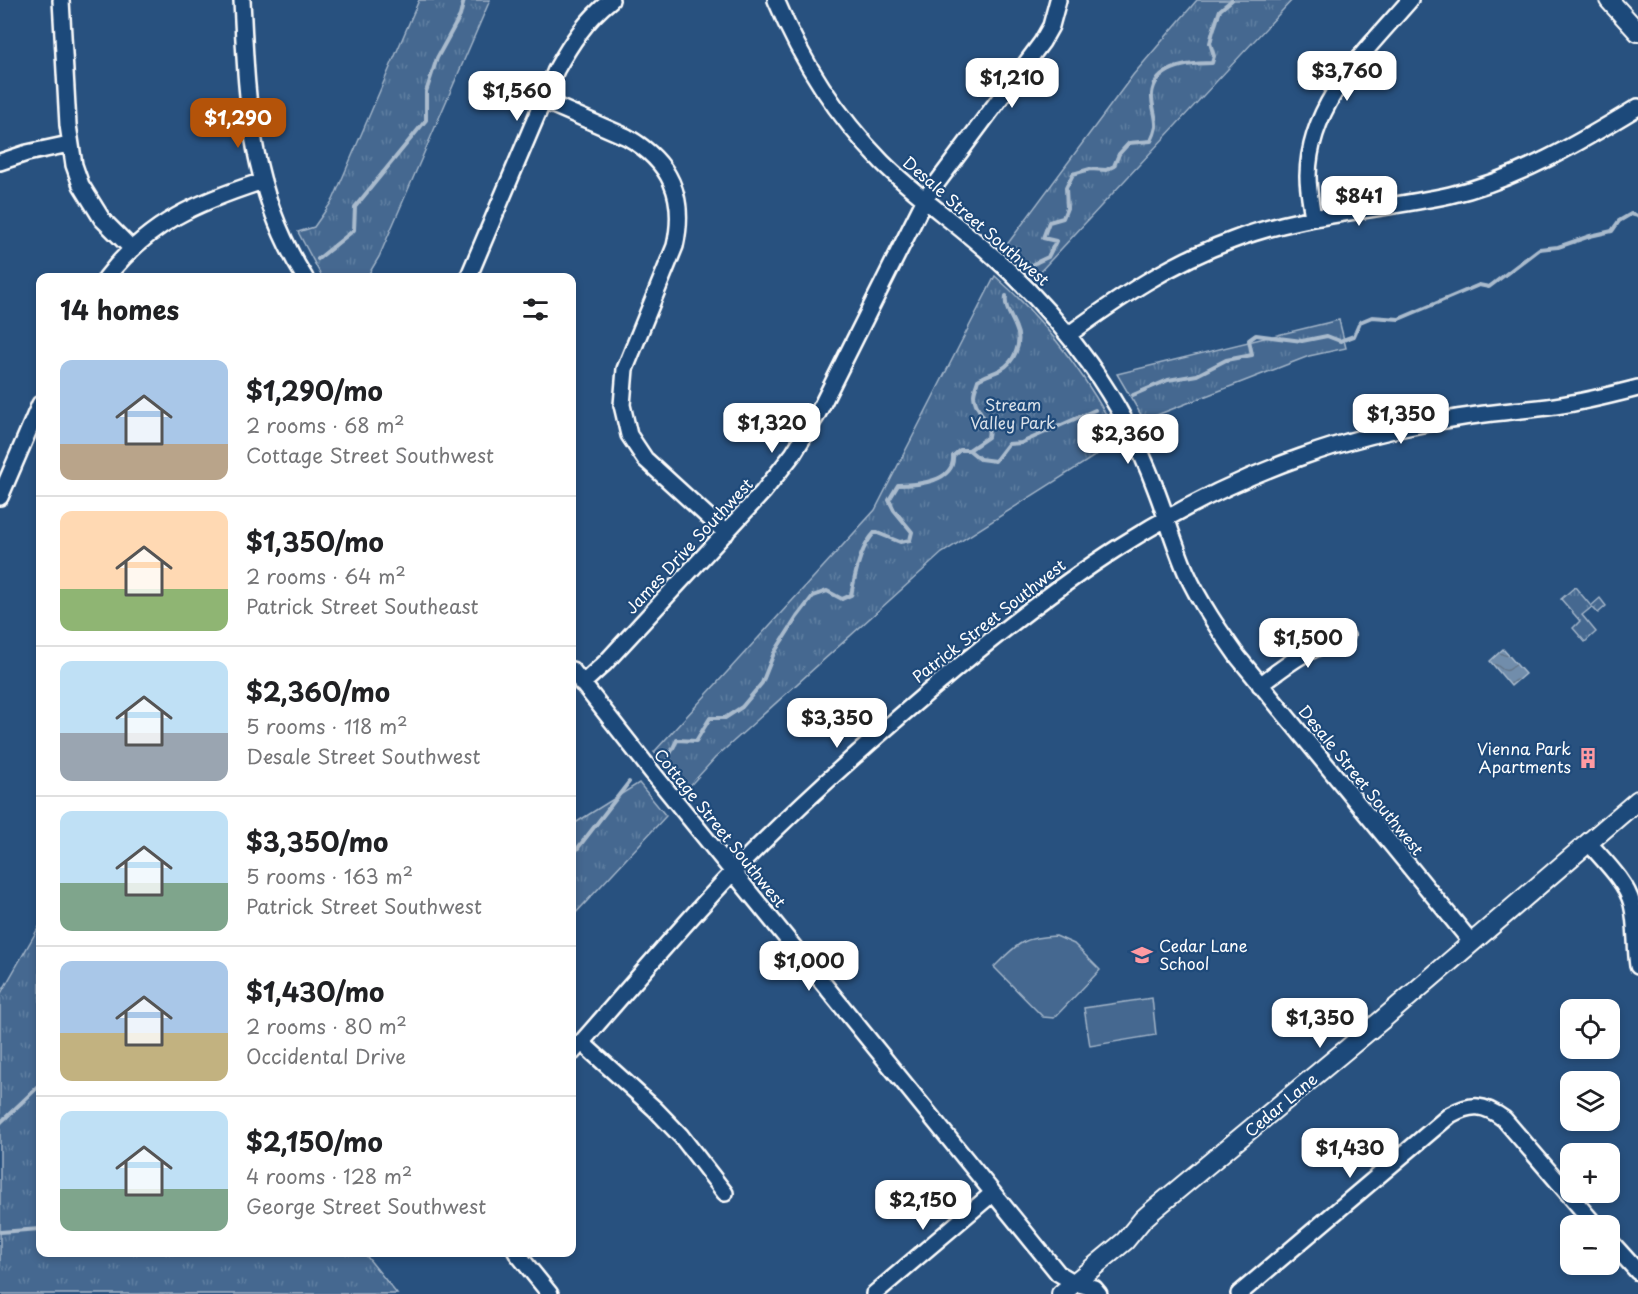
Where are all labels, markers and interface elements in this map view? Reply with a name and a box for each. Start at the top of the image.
pin: $3,760 [1298,51,1396,102]
text: $3,760 [1311,55,1383,85]
pin: $1,210 [963,58,1061,109]
text: $1,210 [980,62,1044,92]
pin: $1,560 [468,71,566,122]
text: $1,560 [482,75,552,105]
pin: $1,290 [189,98,287,149]
text: $1,290 [204,102,272,132]
street label: Desale Street Southwest [898,150,1055,291]
pin: $841 [1323,176,1395,227]
text: $841 [1335,180,1383,210]
text: 14 homes [60,290,179,329]
icon: filters [519,293,552,326]
text: $1,290/mo [246,371,383,410]
icon: home [108,384,180,456]
park label: Stream Valley Park [970,392,1056,434]
pin: $1,350 [1352,394,1450,445]
text: $1,350 [1367,398,1435,428]
pin: $1,320 [723,403,821,454]
text: $1,320 [737,407,807,437]
text: 2 rooms · 68 m² [246,410,405,440]
pin: $2,360 [1079,414,1177,465]
text: $2,360 [1091,418,1165,448]
text: Cottage Street Southwest [246,440,494,470]
street label: James Drive Southwest [619,472,758,619]
text: $1,350/mo [246,522,384,561]
icon: home [108,535,180,607]
street label: Patrick Street Southwest [907,553,1070,688]
text: 2 rooms · 64 m² [246,561,406,591]
text: Patrick Street Southeast [246,591,479,621]
pin: $1,500 [1259,618,1357,669]
text: $1,500 [1273,622,1343,652]
text: $2,360/mo [246,672,390,711]
icon: home [108,685,180,757]
pin: $3,350 [788,698,886,749]
street label: Desale Street Southwest [1293,699,1430,860]
text: $3,350 [801,702,873,732]
text: 5 rooms · 118 m² [246,711,408,741]
place label: Vienna Park Apartments [1477,736,1571,778]
text: Desale Street Southwest [246,741,480,771]
street label: Cottage Street Southwest [649,743,793,912]
building icon: Vienna Park Apartments [1576,746,1600,770]
text: $3,350/mo [246,822,388,861]
icon: home [108,835,180,907]
text: 5 rooms · 163 m² [246,861,413,891]
text: Patrick Street Southwest [246,891,482,921]
place label: Cedar Lane School [1159,933,1248,975]
pin: $1,000 [760,941,858,992]
school or university icon: Cedar Lane School [1130,943,1154,967]
text: $1,000 [773,945,845,975]
text: $1,430/mo [246,972,384,1011]
icon: home [108,985,180,1057]
pin: $1,350 [1271,998,1369,1049]
map controls [1560,999,1620,1275]
button: locate [1560,999,1620,1059]
text: $1,350 [1286,1002,1354,1032]
text: 2 rooms · 80 m² [246,1011,407,1041]
text: Occidental Drive [246,1041,406,1071]
street label: Cedar Lane [1239,1067,1322,1142]
button: layers [1560,1071,1620,1131]
text: $2,150/mo [246,1122,383,1161]
pin: $1,430 [1301,1128,1399,1179]
text: $1,430 [1316,1132,1384,1162]
icon: home [108,1135,180,1207]
button: + [1560,1143,1620,1203]
text: 4 rooms · 128 m² [246,1161,412,1191]
pin: $2,150 [874,1180,972,1231]
text: $2,150 [889,1184,957,1214]
text: George Street Southwest [246,1191,486,1221]
button: − [1560,1215,1620,1275]

